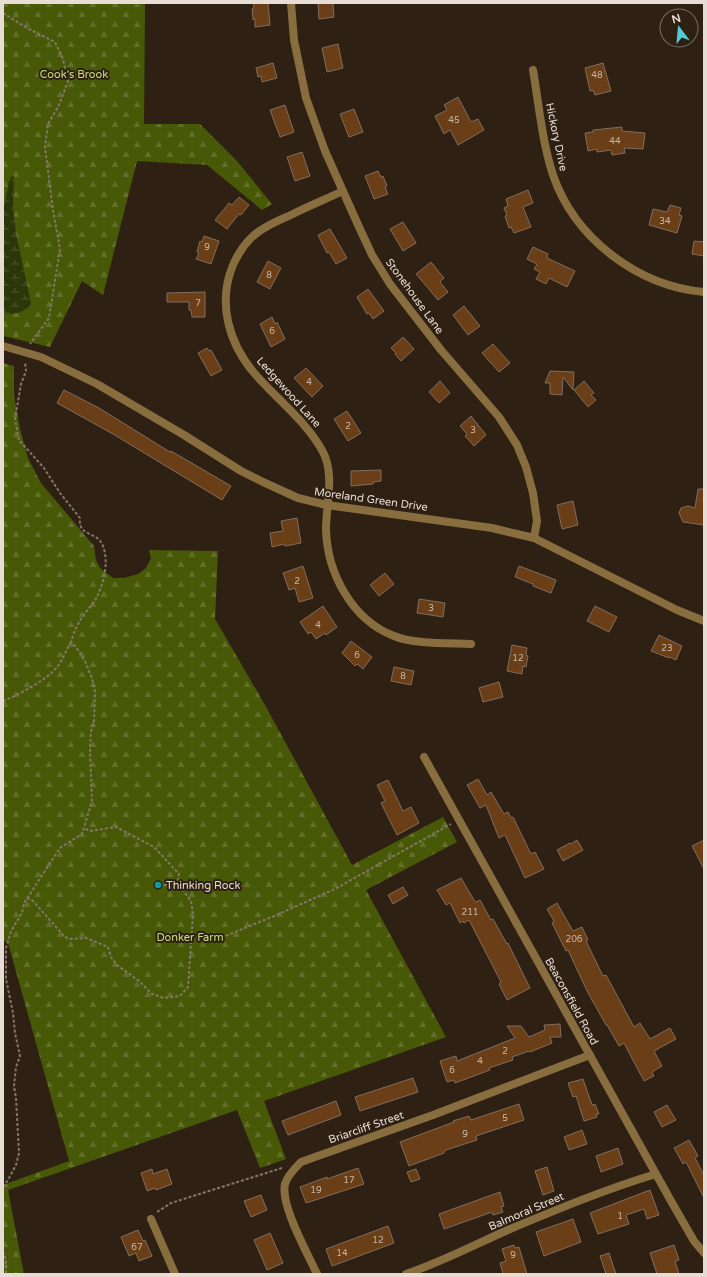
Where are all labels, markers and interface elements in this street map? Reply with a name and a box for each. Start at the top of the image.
north arrow [659,8,699,48]
text: N [670,11,682,26]
park label: Cook's Brook [40,68,108,81]
house number: 48 [591,70,603,81]
street label: Hickory Drive [543,102,570,172]
house number: 45 [448,115,460,126]
house number: 44 [609,136,621,147]
house number: 34 [659,216,671,227]
house number: 9 [204,242,210,253]
street label: Stonehouse Lane [383,256,446,337]
house number: 8 [266,270,272,281]
house number: 7 [195,298,201,309]
house number: 6 [269,326,275,337]
street label: Ledgewood Lane [254,355,324,430]
house number: 4 [306,377,312,388]
house number: 2 [345,421,351,432]
house number: 3 [470,425,476,436]
street label: Moreland Green Drive [313,485,428,514]
house number: 2 [294,576,300,587]
house number: 3 [428,603,434,614]
house number: 4 [315,620,321,631]
house number: 23 [661,643,673,654]
house number: 6 [354,650,360,661]
house number: 12 [512,653,524,664]
house number: 8 [400,671,406,682]
place label: Thinking Rock [166,879,240,892]
marker: Thinking Rock [153,880,163,890]
house number: 211 [462,907,478,918]
park label: Donker Farm [157,931,223,944]
house number: 206 [566,934,583,945]
street label: Beaconsfield Road [542,955,601,1047]
house number: 2 [502,1046,508,1057]
house number: 4 [477,1056,483,1067]
house number: 6 [449,1065,455,1076]
street label: Briarcliff Street [327,1108,406,1146]
house number: 5 [502,1113,508,1124]
house number: 9 [462,1129,468,1140]
house number: 17 [343,1175,355,1186]
house number: 19 [310,1185,322,1196]
street label: Balmoral Street [486,1190,566,1233]
house number: 1 [617,1211,623,1222]
house number: 12 [372,1235,384,1246]
house number: 67 [131,1242,143,1253]
house number: 14 [336,1248,348,1259]
house number: 9 [510,1250,516,1261]

